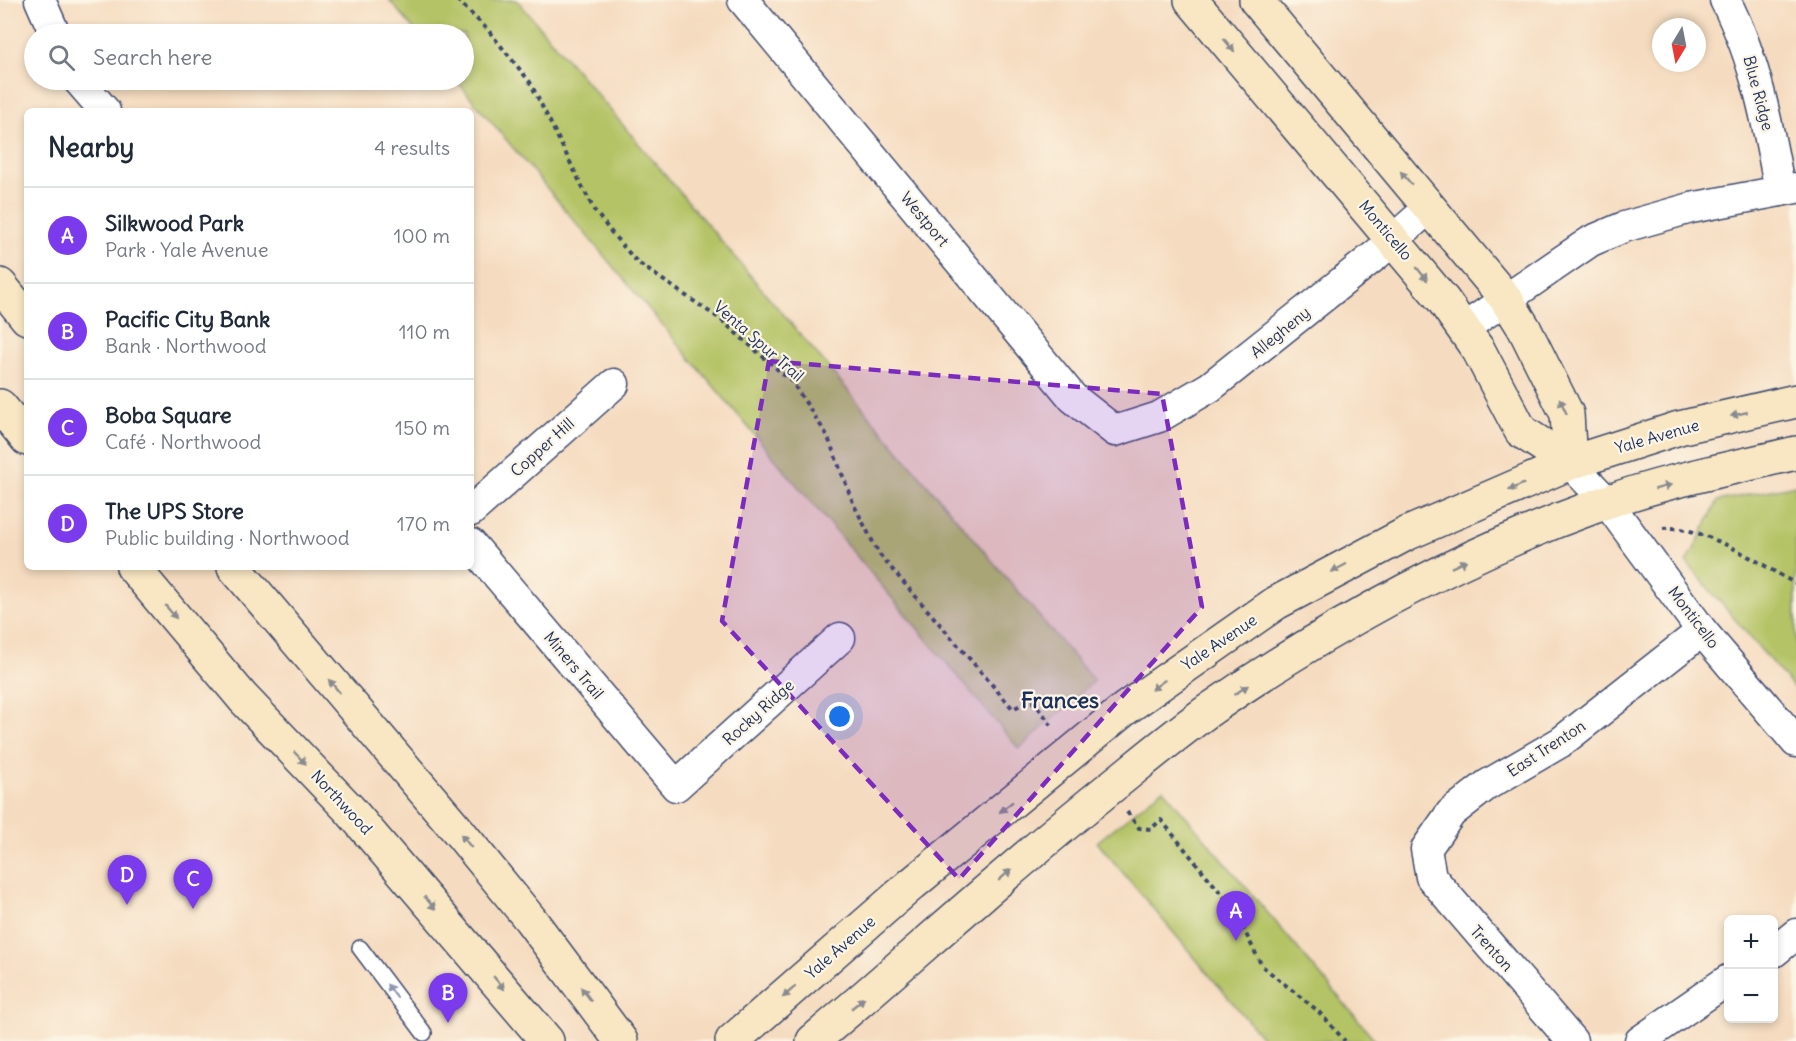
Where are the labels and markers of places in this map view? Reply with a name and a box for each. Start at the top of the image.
pin: D [108,856,146,905]
pin: C [174,860,212,909]
pin: A [1216,892,1256,941]
pin: B [428,974,468,1023]

